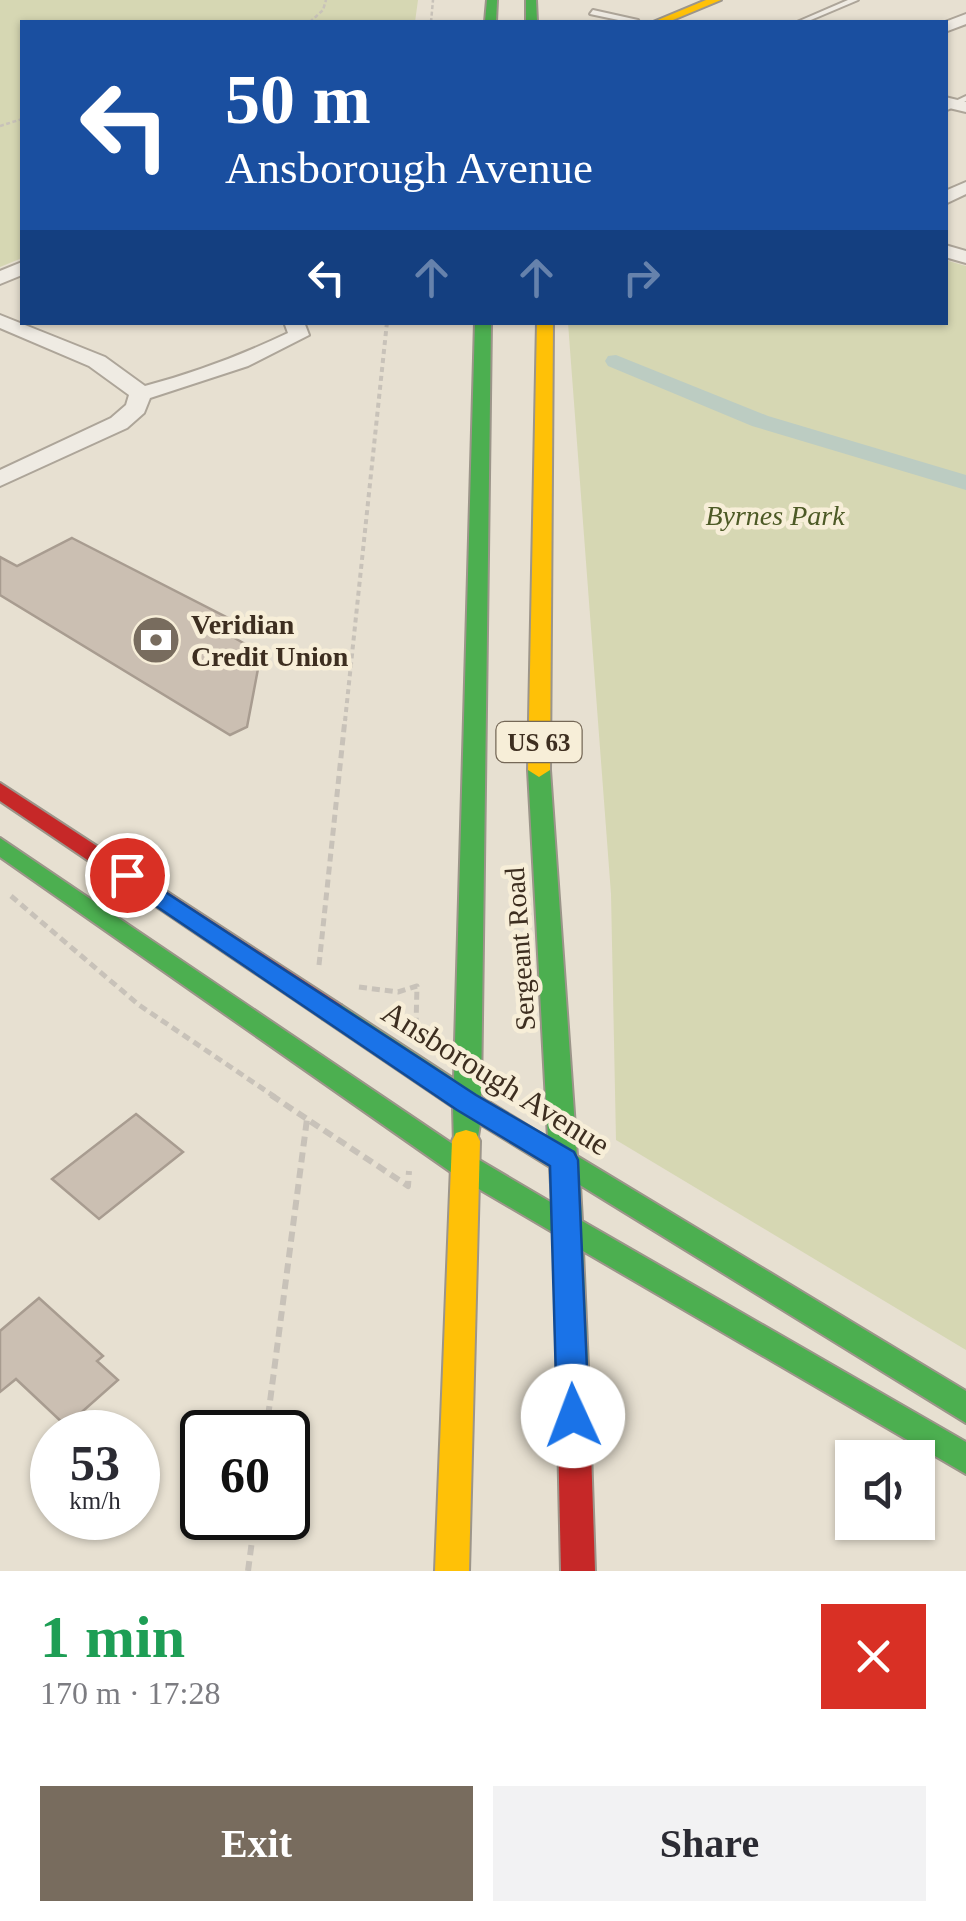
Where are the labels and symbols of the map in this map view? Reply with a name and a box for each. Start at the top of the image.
park label: Byrnes Park [705,500,845,531]
place label: Veridian Credit Union [191,609,349,672]
bank icon: Veridian Credit Union [130,614,182,666]
road number: US 63 [496,722,582,762]
pin [85,833,170,918]
street label: Sergeant Road [499,866,541,1032]
street label: Ansborough Avenue [376,993,616,1163]
position arrow [521,1364,625,1468]
speed limit sign: 60 [180,1410,310,1540]

